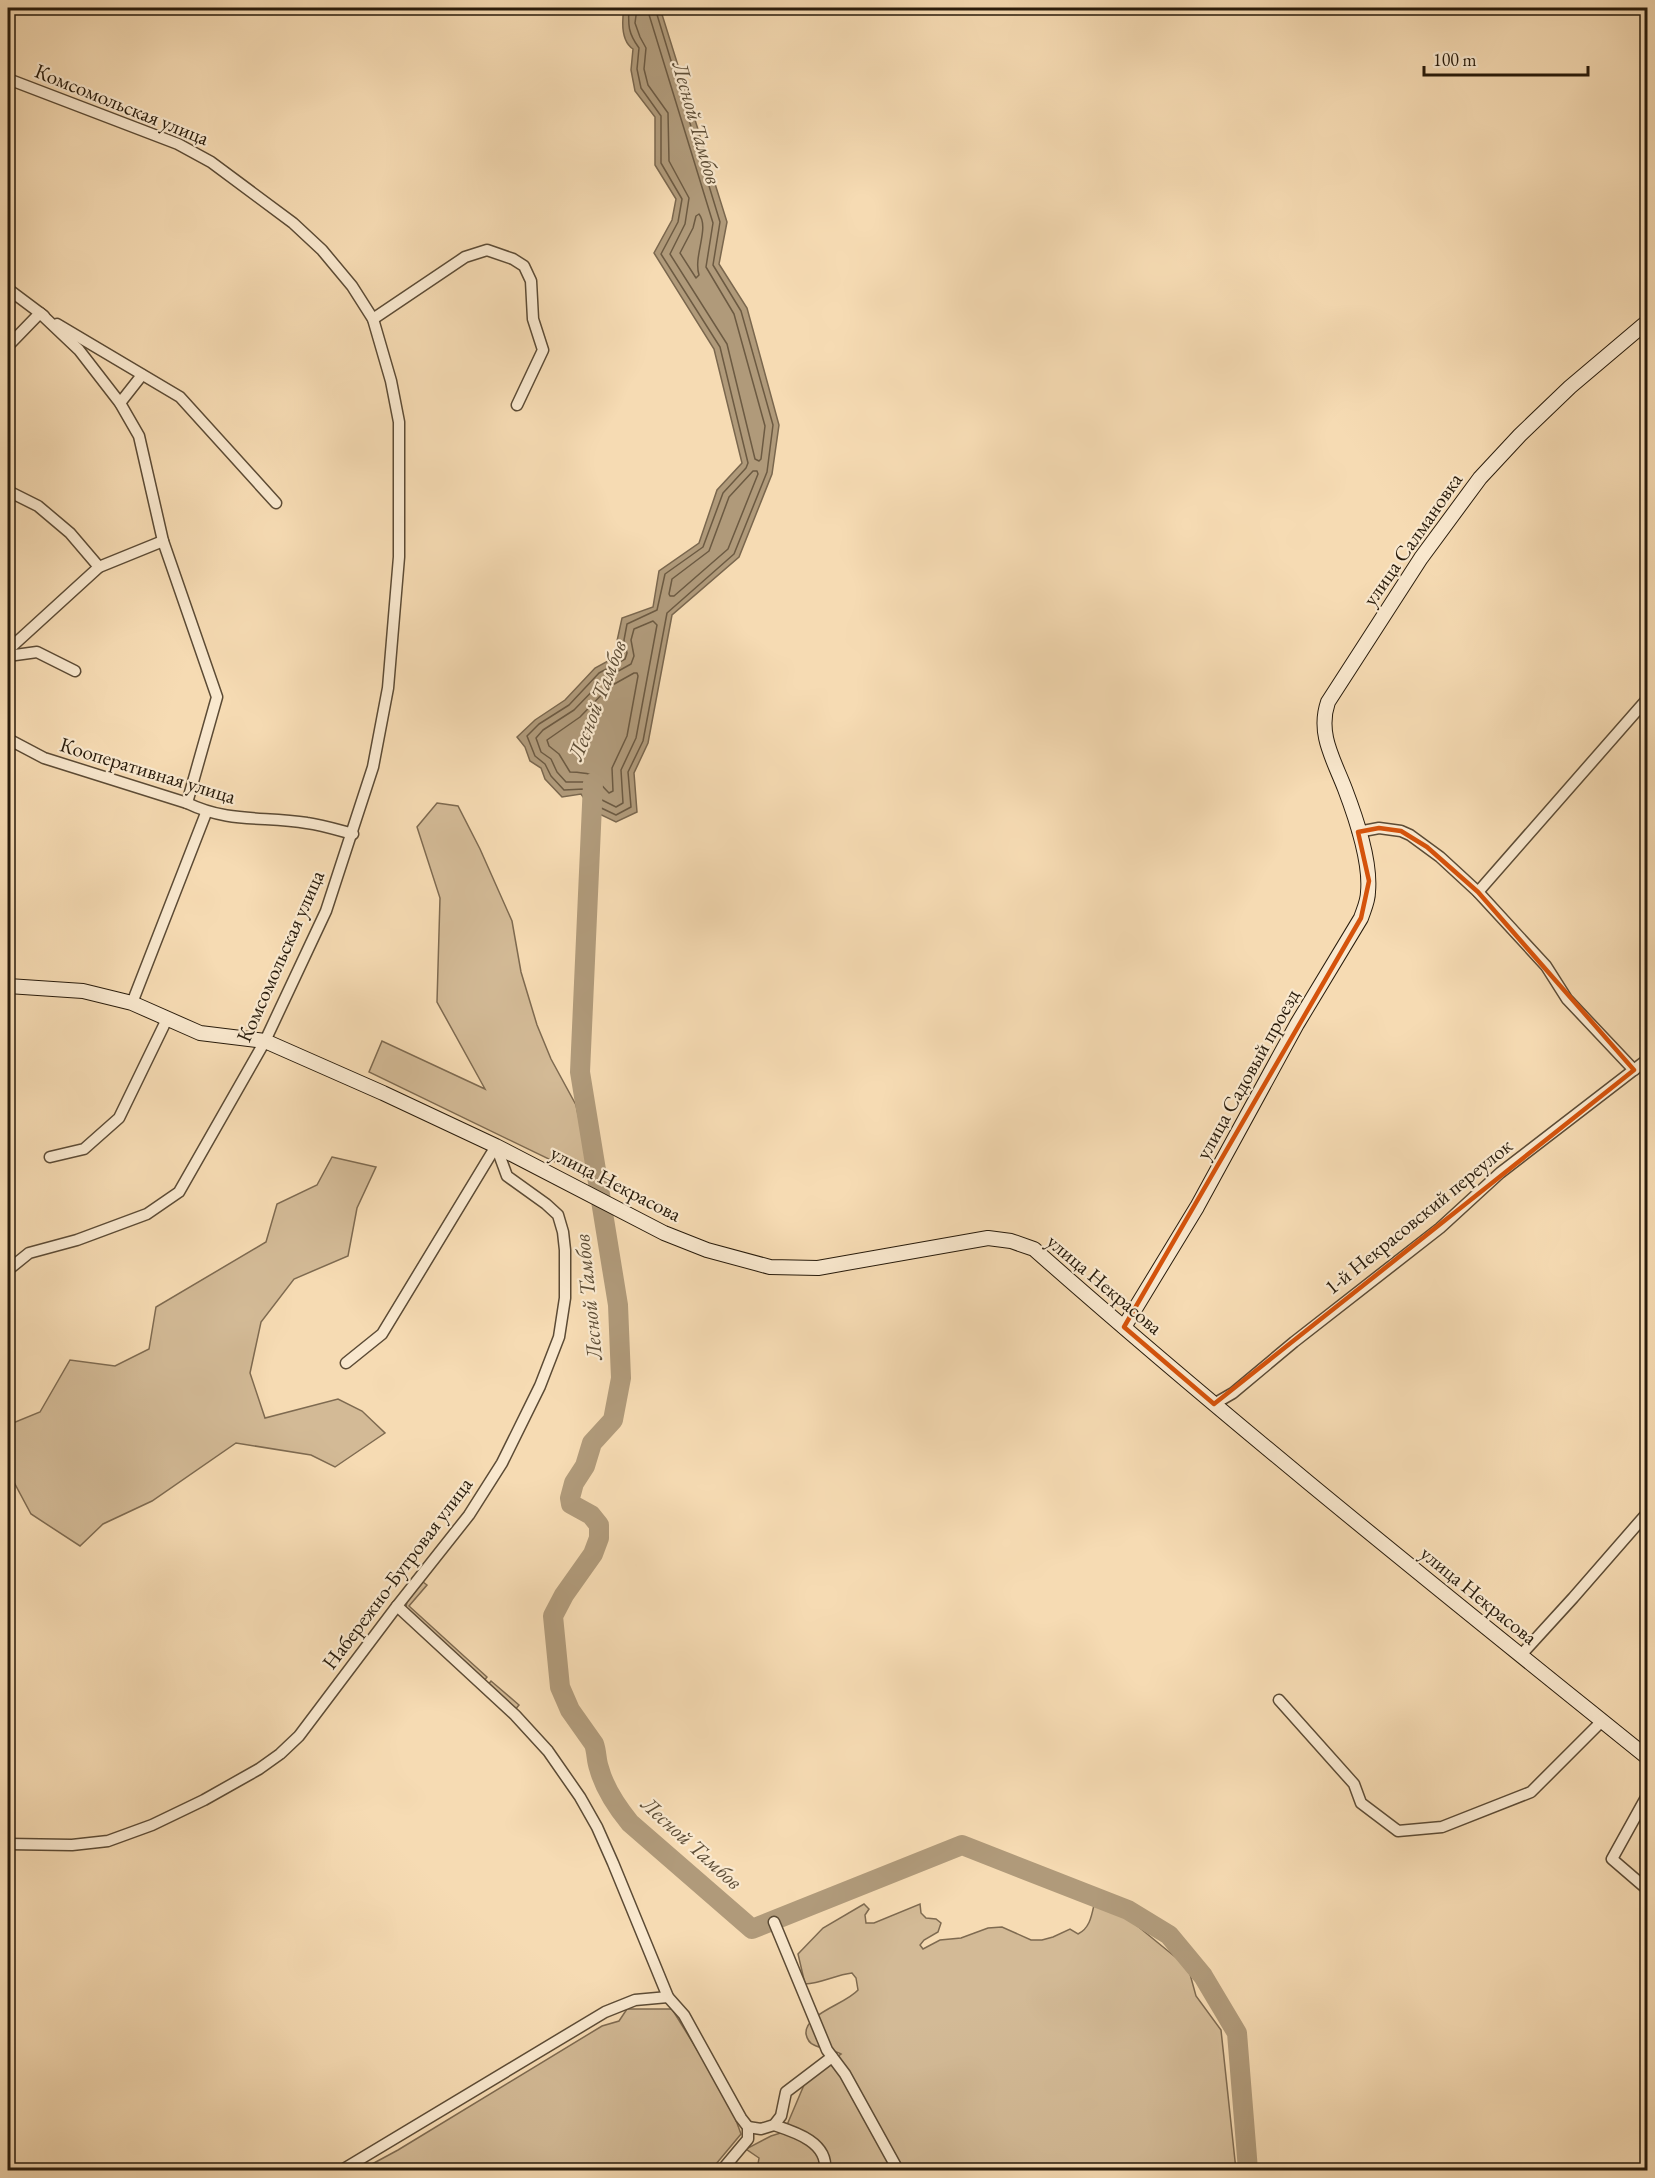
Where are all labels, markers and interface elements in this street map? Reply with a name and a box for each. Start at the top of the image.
scale bar [1424,39,1588,77]
text: 100 m [1433,48,1477,71]
street label: Комсомольская улица [31,57,214,152]
water label: Лесной Тамбов [665,57,728,188]
street label: улица Салмановка [1356,467,1468,611]
water label: Лесной Тамбов [560,636,633,765]
street label: Кооперативная улица [57,730,240,810]
street label: Комсомольская улица [230,865,330,1046]
street label: улица Садовый проезд [1189,984,1305,1164]
street label: 1-й Некрасовский переулок [1318,1132,1518,1300]
street label: улица Некрасова [546,1138,686,1228]
street label: улица Некрасова [1041,1228,1169,1341]
water label: Лесной Тамбов [567,1232,609,1363]
street label: Набережно-Бугровая улица [316,1471,479,1675]
street label: улица Некрасова [1415,1539,1544,1651]
water label: Лесной Тамбов [634,1789,749,1896]

